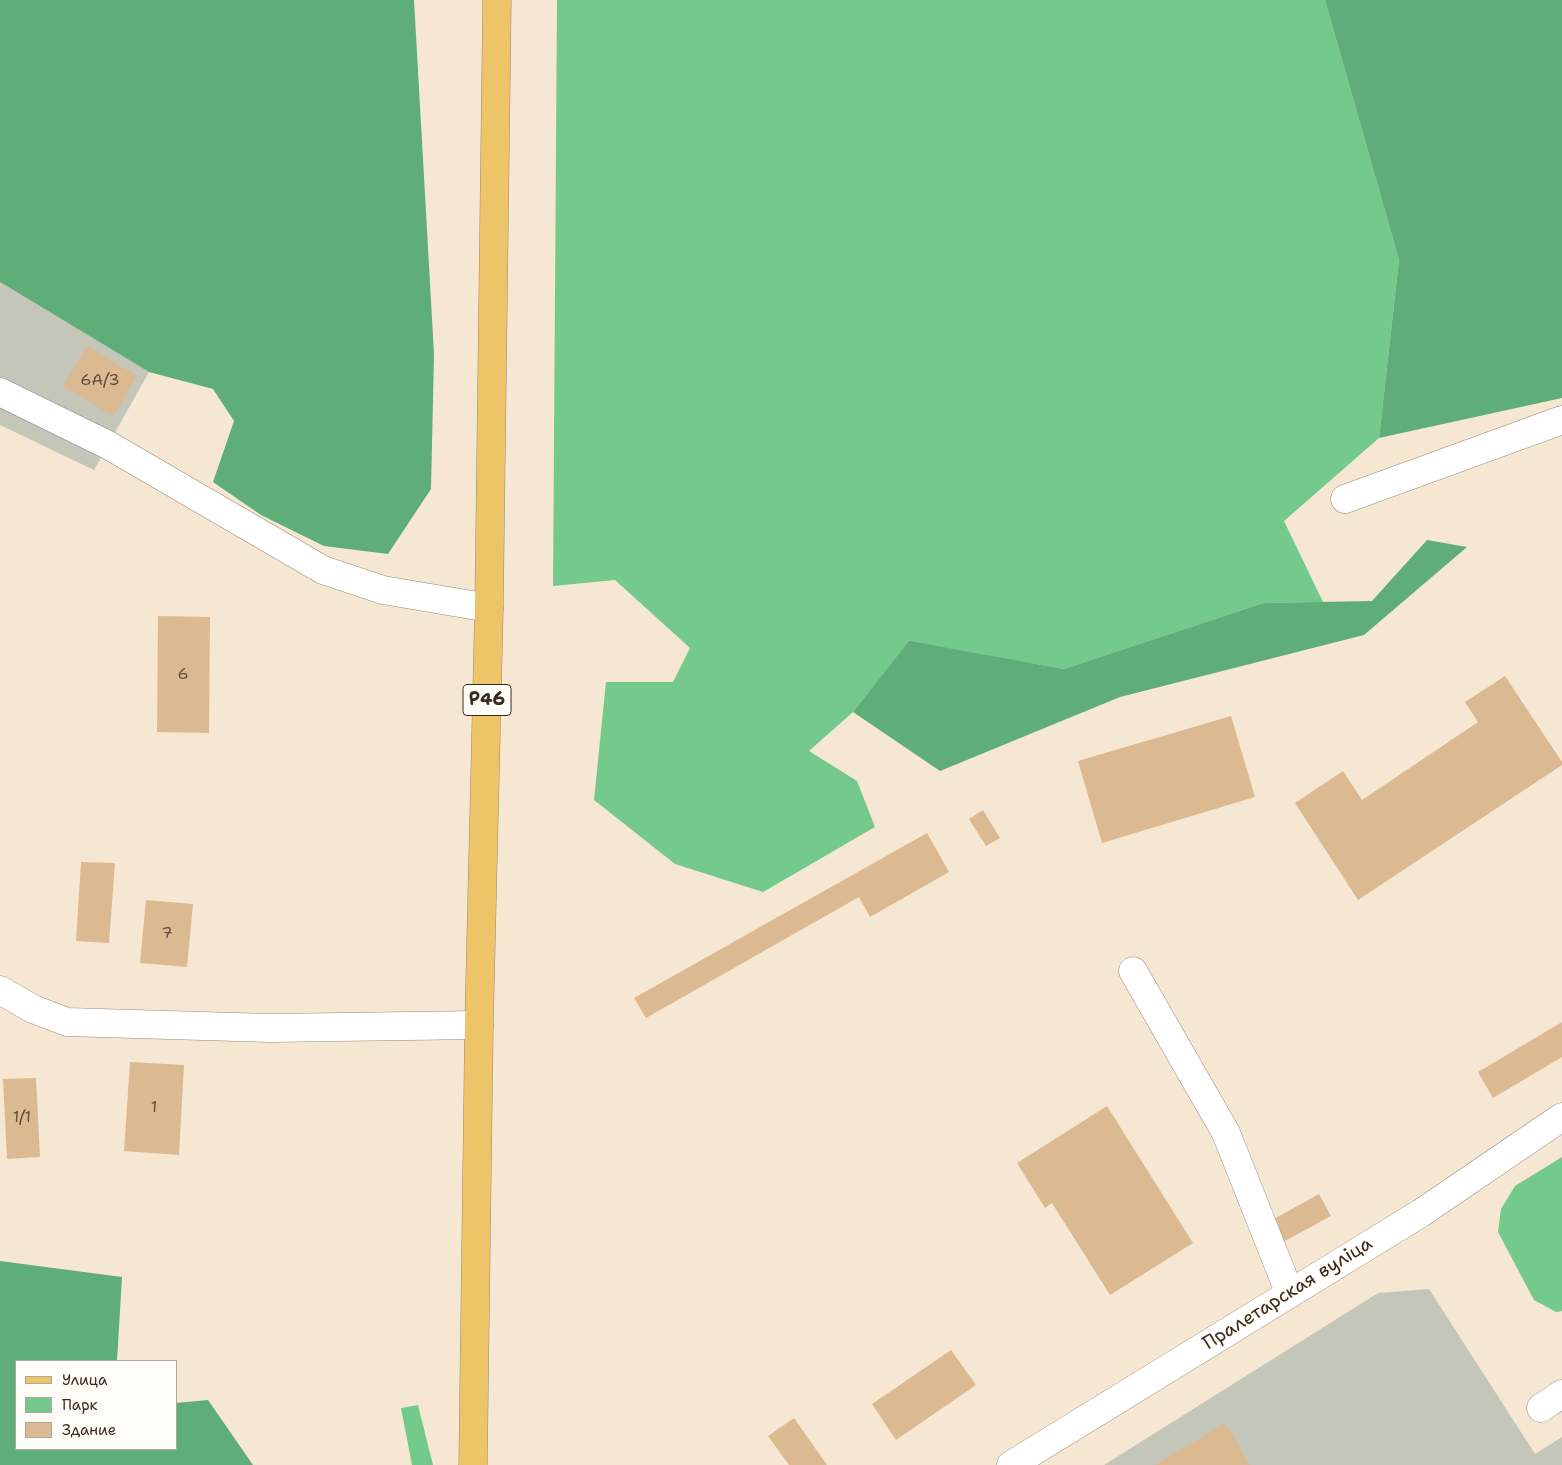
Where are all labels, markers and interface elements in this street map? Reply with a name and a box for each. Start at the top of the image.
house number: 6А/3 [80,371,120,391]
house number: 6 [177,665,189,685]
road number: Р46 [463,684,511,716]
house number: 7 [161,924,173,944]
house number: 1 [151,1098,157,1118]
house number: 1/1 [13,1108,31,1128]
street label: Пралетарская вуліца [1199,1233,1377,1355]
legend [15,1360,178,1450]
text: Улица [62,1370,107,1390]
text: Парк [62,1395,98,1415]
text: Здание [62,1420,116,1440]

